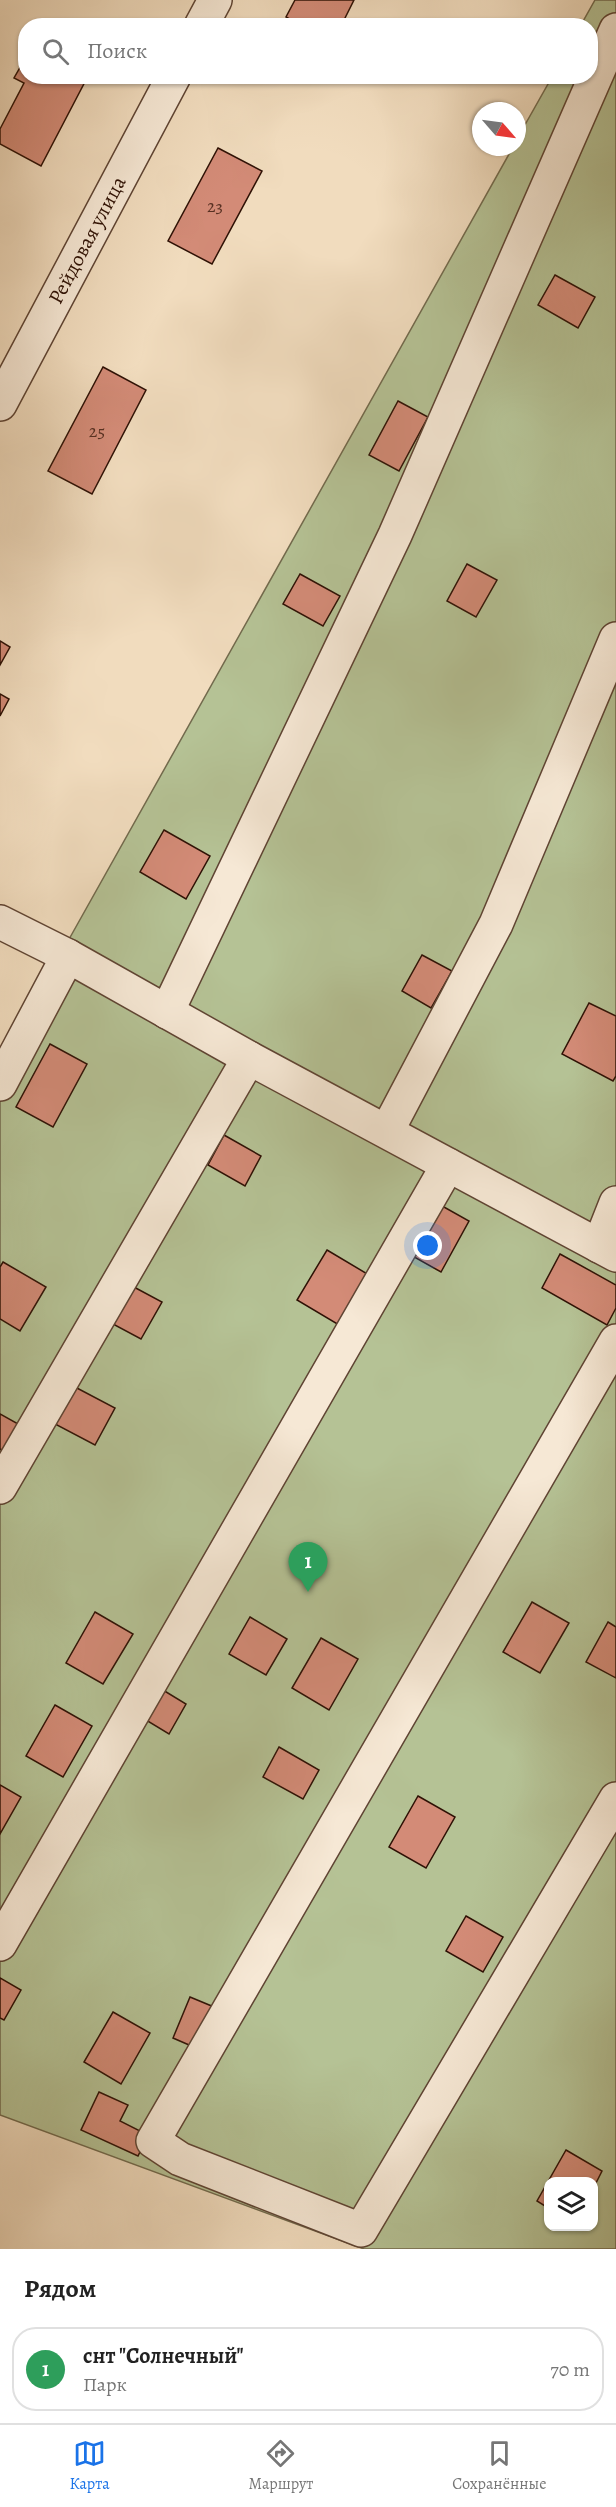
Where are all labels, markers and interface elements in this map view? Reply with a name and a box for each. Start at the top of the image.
search box [18,18,598,84]
icon: search [39,35,72,68]
text: Поиск [87,36,147,66]
north arrow [472,102,526,156]
street label: Рейдовая улица [42,171,133,309]
house number: 23 [207,194,223,218]
house number: 25 [89,419,105,443]
your location [413,1231,442,1260]
pin: 1 [288,1542,328,1592]
map controls [544,2177,598,2231]
button: layers [544,2177,598,2231]
text: Рядом [24,2271,96,2306]
text: снт "Солнечный" [83,2341,244,2371]
text: 1 [42,2356,49,2383]
text: 70 m [550,2356,590,2383]
text: Парк [83,2371,127,2398]
tab: Карта [69,2437,110,2495]
tab: Маршрут [249,2437,313,2495]
tab: Сохранённые [452,2437,547,2495]

